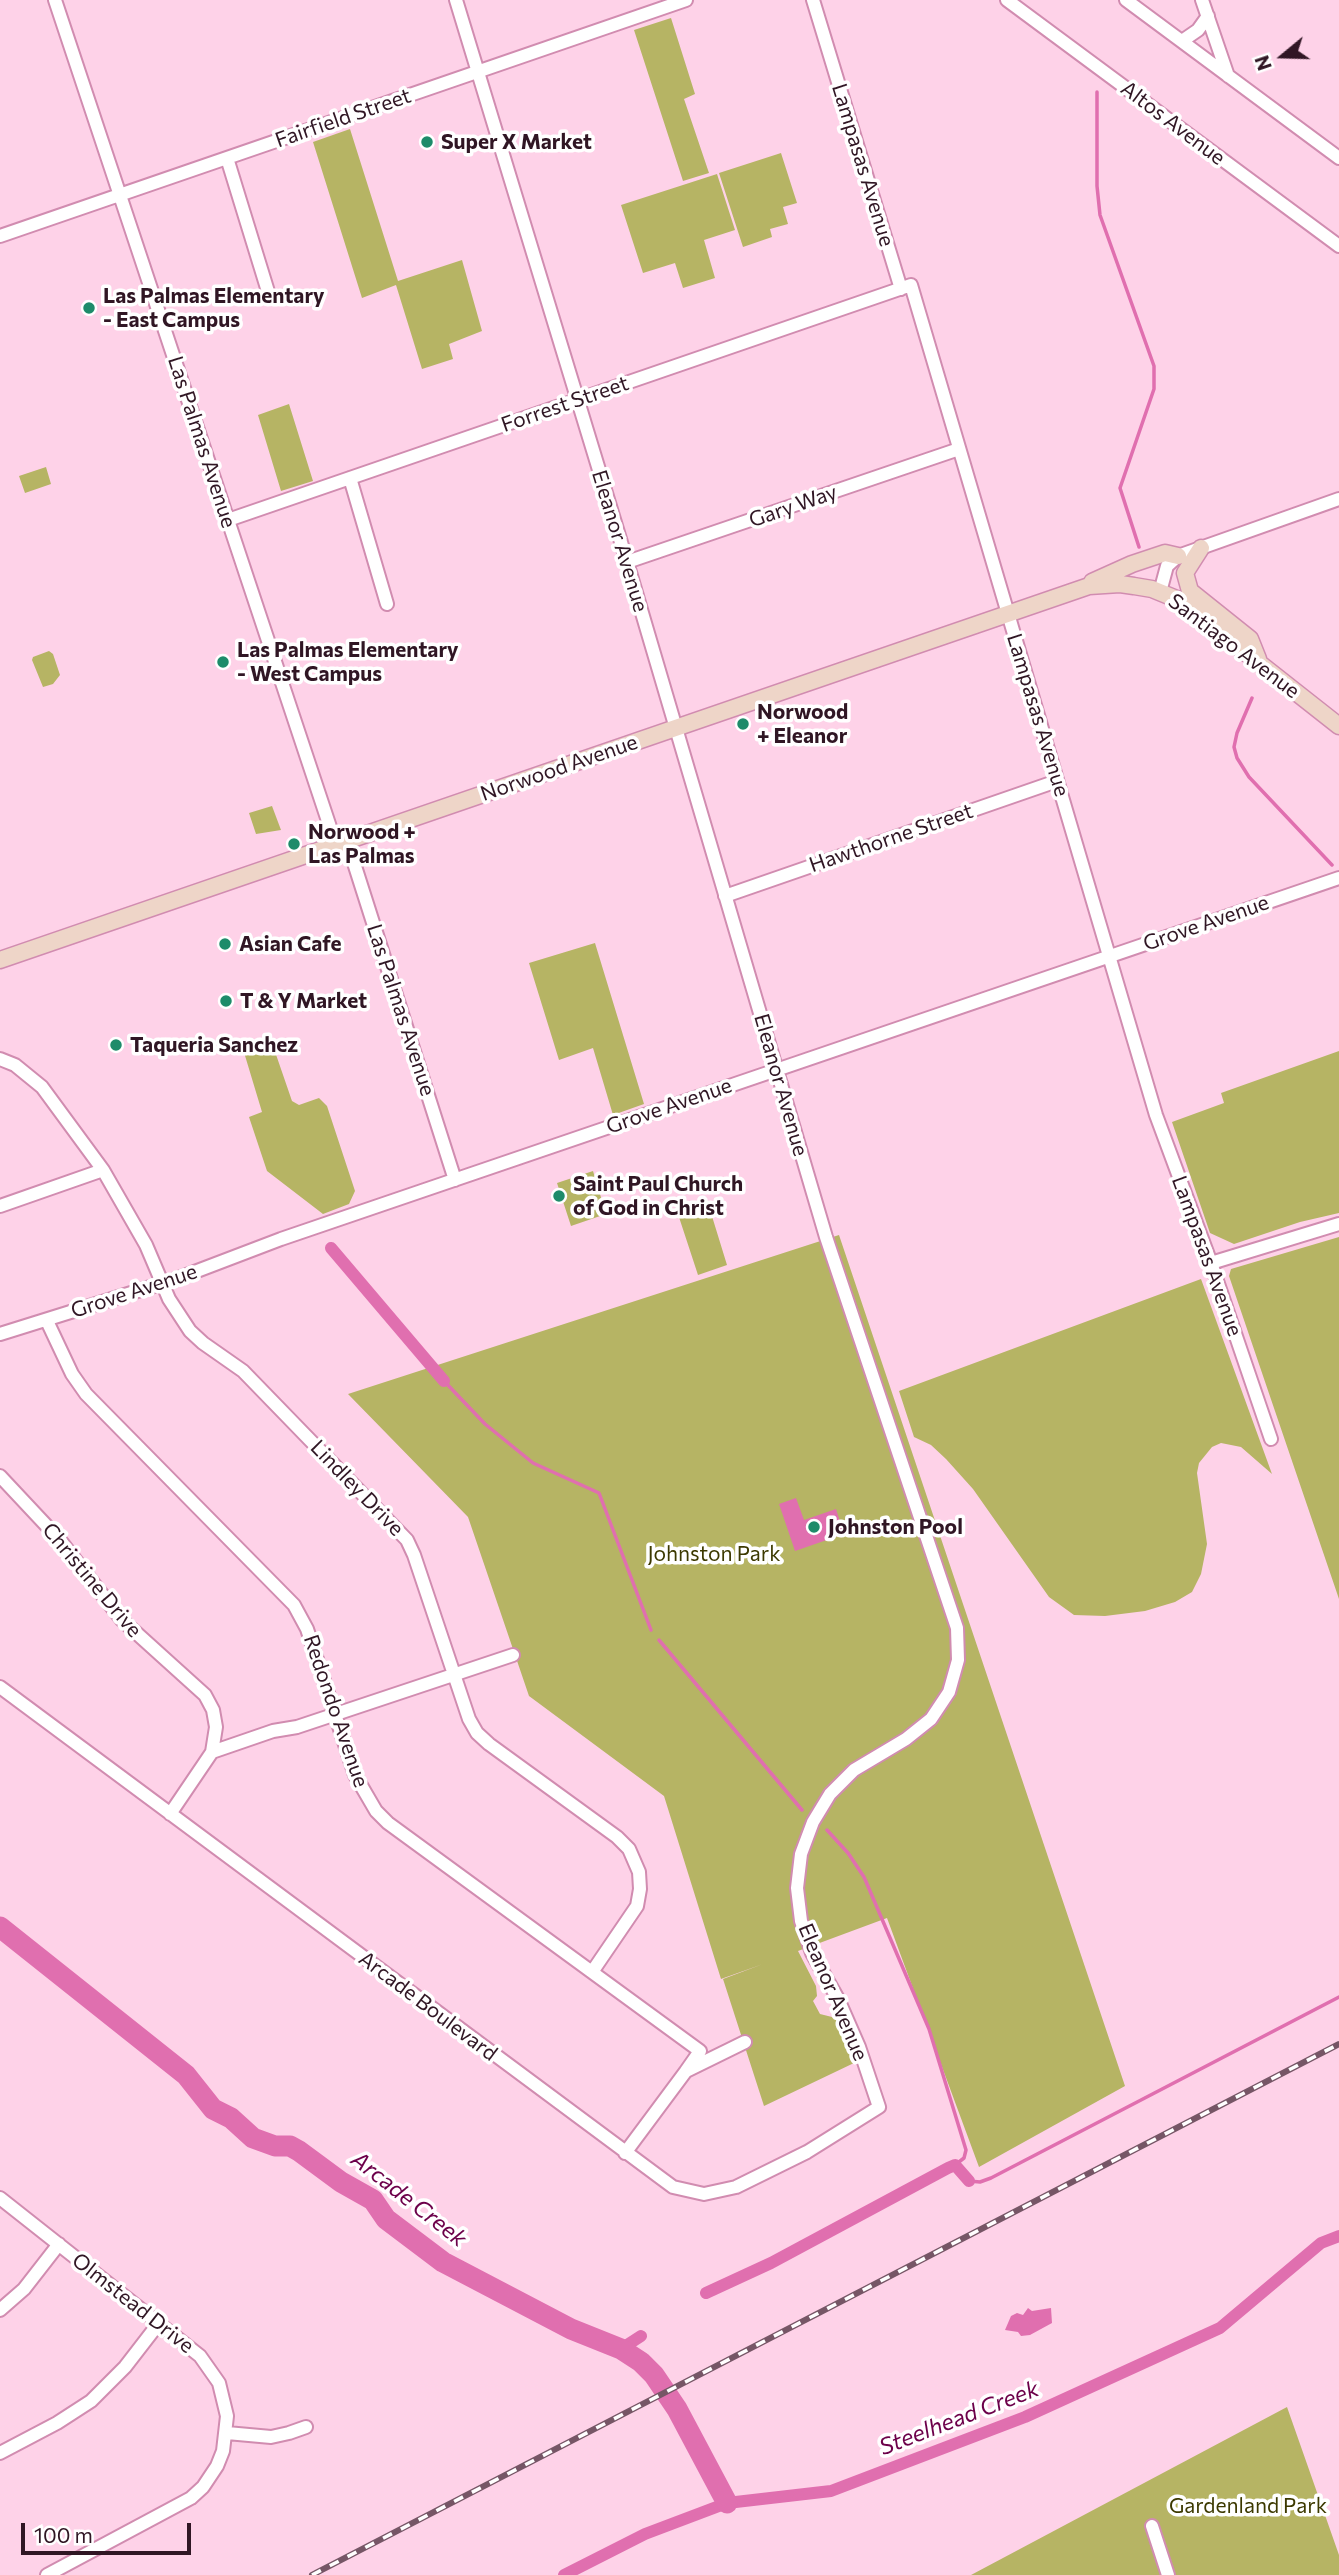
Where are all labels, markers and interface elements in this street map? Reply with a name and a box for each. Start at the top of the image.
north arrow [1248,21,1318,91]
text: N [1249,53,1276,73]
street label: Altos Avenue [1116,76,1230,170]
street label: Lampasas Avenue [826,81,900,249]
street label: Fairfield Street [272,83,414,153]
place label: Super X Market [441,129,592,155]
marker: Super X Market [419,134,435,150]
place label: Las Palmas Elementary - East Campus [103,283,325,333]
marker: Las Palmas Elementary - East Campus [81,300,97,316]
street label: Las Palmas Avenue [162,353,242,531]
street label: Forrest Street [498,370,632,438]
street label: Eleanor Avenue [586,467,654,615]
street label: Gary Way [746,479,840,533]
street label: Santiago Avenue [1163,588,1305,704]
street label: Lampasas Avenue [1001,631,1075,799]
place label: Las Palmas Elementary - West Campus [237,637,459,687]
marker: Las Palmas Elementary - West Campus [215,654,231,670]
place label: Norwood + Eleanor [757,699,848,749]
marker: Norwood + Eleanor [735,716,751,732]
street label: Norwood Avenue [477,729,641,807]
street label: Hawthorne Street [806,798,976,878]
place label: Norwood + Las Palmas [308,819,416,869]
marker: Norwood + Las Palmas [286,836,302,852]
street label: Grove Avenue [1140,890,1272,956]
street label: Las Palmas Avenue [361,921,441,1099]
place label: Asian Cafe [239,931,342,957]
marker: Asian Cafe [217,936,233,952]
place label: T & Y Market [240,988,367,1014]
marker: T & Y Market [218,993,234,1009]
street label: Eleanor Avenue [749,1011,813,1159]
place label: Taqueria Sanchez [130,1032,298,1058]
marker: Taqueria Sanchez [108,1037,124,1053]
street label: Grove Avenue [603,1073,735,1139]
place label: Saint Paul Church of God in Christ [573,1171,743,1221]
street label: Lampasas Avenue [1166,1172,1248,1340]
marker: Saint Paul Church of God in Christ [551,1188,567,1204]
street label: Grove Avenue [68,1259,200,1323]
street label: Lindley Drive [305,1435,409,1541]
place label: Johnston Pool [828,1514,963,1540]
street label: Christine Drive [37,1518,147,1642]
marker: Johnston Pool [806,1519,822,1535]
park label: Johnston Park [647,1541,781,1567]
street label: Redondo Avenue [298,1631,374,1791]
street label: Eleanor Avenue [793,1919,873,2065]
street label: Arcade Boulevard [354,1946,502,2066]
water label: Arcade Creek [346,2145,472,2253]
street label: Olmstead Drive [67,2248,199,2358]
water label: Steelhead Creek [875,2375,1043,2461]
park label: Gardenland Park [1169,2493,1327,2519]
scale bar [24,2508,194,2552]
text: 100 m [34,2522,93,2547]

